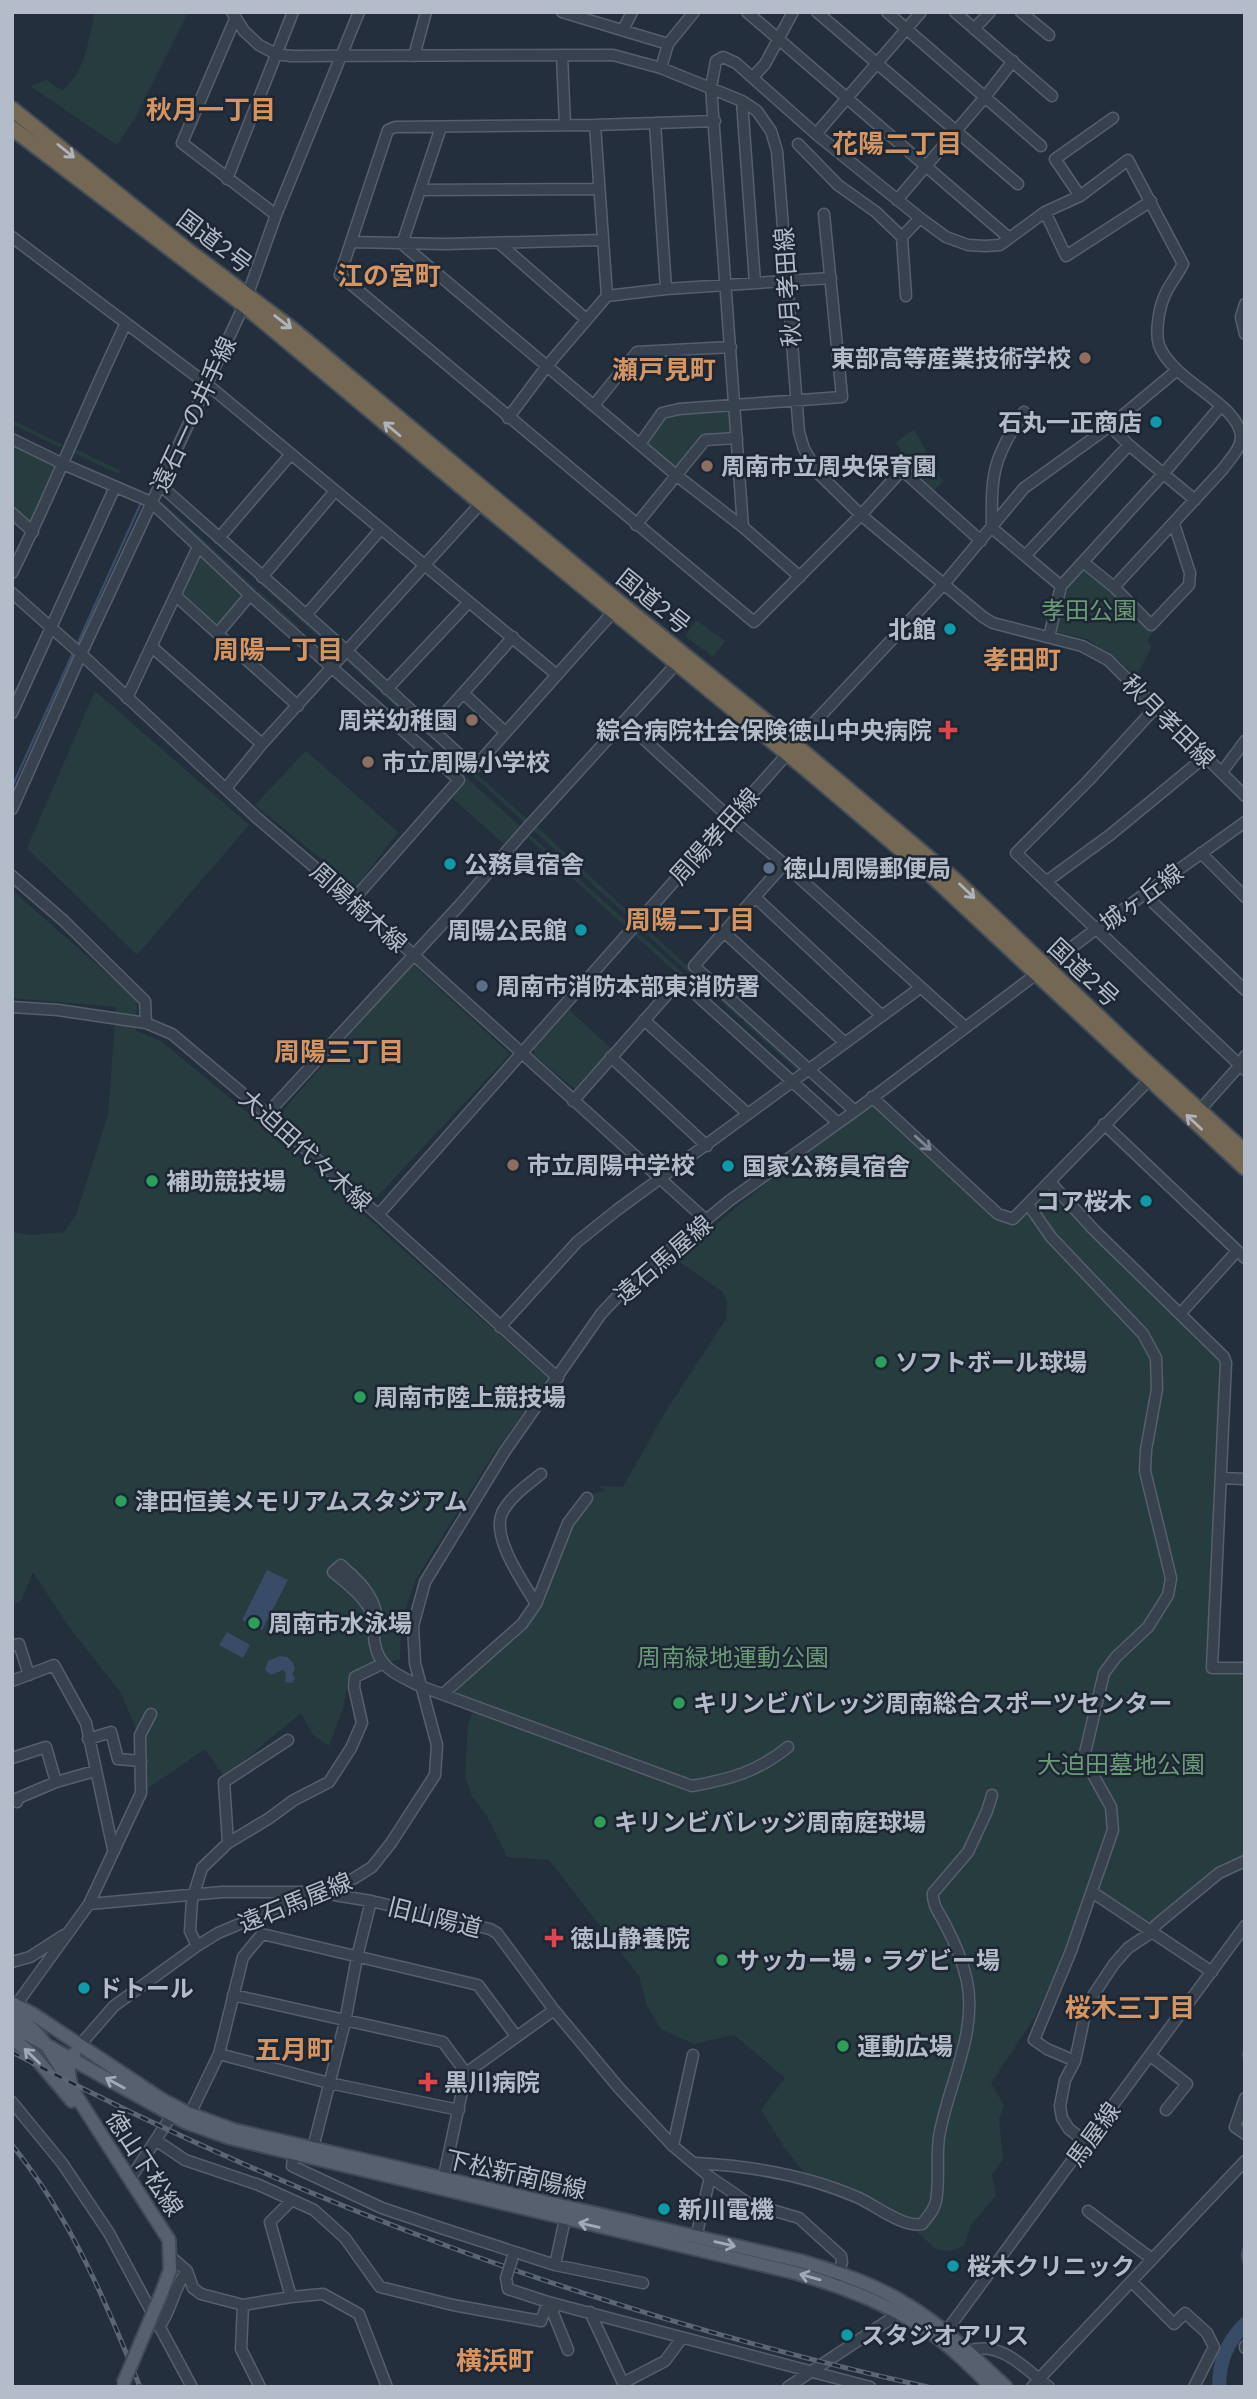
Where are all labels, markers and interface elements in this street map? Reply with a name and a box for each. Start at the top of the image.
district label: 秋月一丁目 [146,92,276,126]
district label: 花陽二丁目 [832,126,962,160]
one-way arrow [57,144,75,159]
street label: 国道2号 [171,202,259,280]
street label: 秋月孝田線 [767,226,807,348]
district label: 江の宮町 [337,258,441,292]
one-way arrow [274,315,292,330]
street label: 遠石一の井手線 [143,331,243,497]
place label: 東部高等産業技術学校 [831,342,1071,374]
marker: 東部高等産業技術学校 [1077,350,1093,366]
district label: 瀬戸見町 [612,352,716,386]
place label: 石丸一正商店 [998,406,1142,438]
marker: 石丸一正商店 [1148,414,1164,430]
one-way arrow [383,421,401,437]
place label: 周南市立周央保育園 [721,450,937,482]
marker: 周南市立周央保育園 [699,458,715,474]
street label: 国道2号 [610,561,698,641]
park label: 孝田公園 [1041,594,1137,626]
place label: 北館 [888,613,936,645]
marker: 北館 [942,621,958,637]
district label: 周陽一丁目 [213,632,343,666]
district label: 孝田町 [983,642,1061,676]
street label: 秋月孝田線 [1115,667,1223,775]
place label: 周栄幼稚園 [338,704,458,736]
marker: 周栄幼稚園 [464,712,480,728]
place label: 綜合病院社会保険徳山中央病院 [596,714,932,746]
marker: 綜合病院社会保険徳山中央病院 [938,720,958,740]
place label: 市立周陽小学校 [382,746,550,778]
marker: 市立周陽小学校 [360,754,376,770]
street label: 周陽孝田線 [662,781,766,891]
place label: 公務員宿舎 [464,848,584,880]
place label: 徳山周陽郵便局 [783,852,951,884]
street label: 周陽楠木線 [304,855,414,959]
marker: 公務員宿舎 [442,856,458,872]
street label: 城ヶ丘線 [1093,856,1189,938]
marker: 徳山周陽郵便局 [761,860,777,876]
one-way arrow [957,882,975,899]
district label: 周陽二丁目 [625,902,755,936]
place label: 周陽公民館 [447,914,567,946]
marker: 周陽公民館 [573,922,589,938]
street label: 国道2号 [1041,931,1127,1013]
place label: 周南市消防本部東消防署 [496,970,760,1002]
marker: 周南市消防本部東消防署 [474,978,490,994]
district label: 周陽三丁目 [274,1034,404,1068]
street label: 大迫田代々木線 [233,1082,379,1218]
one-way arrow [1186,1113,1203,1130]
one-way arrow [914,1135,932,1151]
place label: 市立周陽中学校 [527,1149,695,1181]
place label: 国家公務員宿舎 [742,1150,910,1182]
marker: 市立周陽中学校 [505,1157,521,1173]
marker: 国家公務員宿舎 [720,1158,736,1174]
place label: 補助競技場 [166,1165,286,1197]
marker: 補助競技場 [144,1173,160,1189]
place label: コア桜木 [1036,1185,1132,1217]
marker: コア桜木 [1138,1193,1154,1209]
street label: 遠石馬屋線 [607,1208,719,1310]
place label: ソフトボール球場 [895,1346,1087,1378]
marker: ソフトボール球場 [873,1354,889,1370]
place label: 周南市陸上競技場 [374,1381,566,1413]
marker: 周南市陸上競技場 [352,1389,368,1405]
place label: 津田恒美メモリアムスタジアム [135,1485,468,1517]
marker: 津田恒美メモリアムスタジアム [113,1493,129,1509]
place label: 周南市水泳場 [268,1607,412,1639]
marker: 周南市水泳場 [246,1615,262,1631]
park label: 周南緑地運動公園 [637,1641,829,1673]
place label: キリンビバレッジ周南総合スポーツセンター [693,1687,1173,1719]
marker: キリンビバレッジ周南総合スポーツセンター [671,1695,687,1711]
park label: 大迫田墓地公園 [1037,1748,1205,1780]
place label: キリンビバレッジ周南庭球場 [614,1806,926,1838]
marker: キリンビバレッジ周南庭球場 [592,1814,608,1830]
street label: 遠石馬屋線 [233,1865,357,1939]
street label: 旧山陽道 [385,1890,485,1944]
place label: 徳山静養院 [570,1922,690,1954]
marker: 徳山静養院 [544,1928,564,1948]
place label: サッカー場・ラグビー場 [736,1944,1000,1976]
marker: サッカー場・ラグビー場 [714,1952,730,1968]
place label: ドトール [98,1972,194,2004]
marker: ドトール [76,1980,92,1996]
district label: 桜木三丁目 [1065,1990,1195,2024]
place label: 運動広場 [857,2030,953,2062]
district label: 五月町 [255,2032,333,2066]
marker: 運動広場 [835,2038,851,2054]
one-way arrow [24,2047,41,2064]
place label: 黒川病院 [444,2066,540,2098]
marker: 黒川病院 [418,2072,438,2092]
one-way arrow [105,2076,125,2090]
street label: 馬屋線 [1059,2095,1127,2173]
street label: 徳山下松線 [99,2104,191,2222]
street label: 下松新南陽線 [442,2142,590,2206]
place label: 新川電機 [678,2193,774,2225]
marker: 新川電機 [656,2201,672,2217]
one-way arrow [578,2217,601,2231]
one-way arrow [713,2238,736,2251]
place label: 桜木クリニック [967,2250,1135,2282]
marker: 桜木クリニック [945,2258,961,2274]
one-way arrow [799,2269,821,2282]
place label: スタジオアリス [861,2319,1029,2351]
marker: スタジオアリス [839,2327,855,2343]
district label: 横浜町 [456,2343,534,2377]

